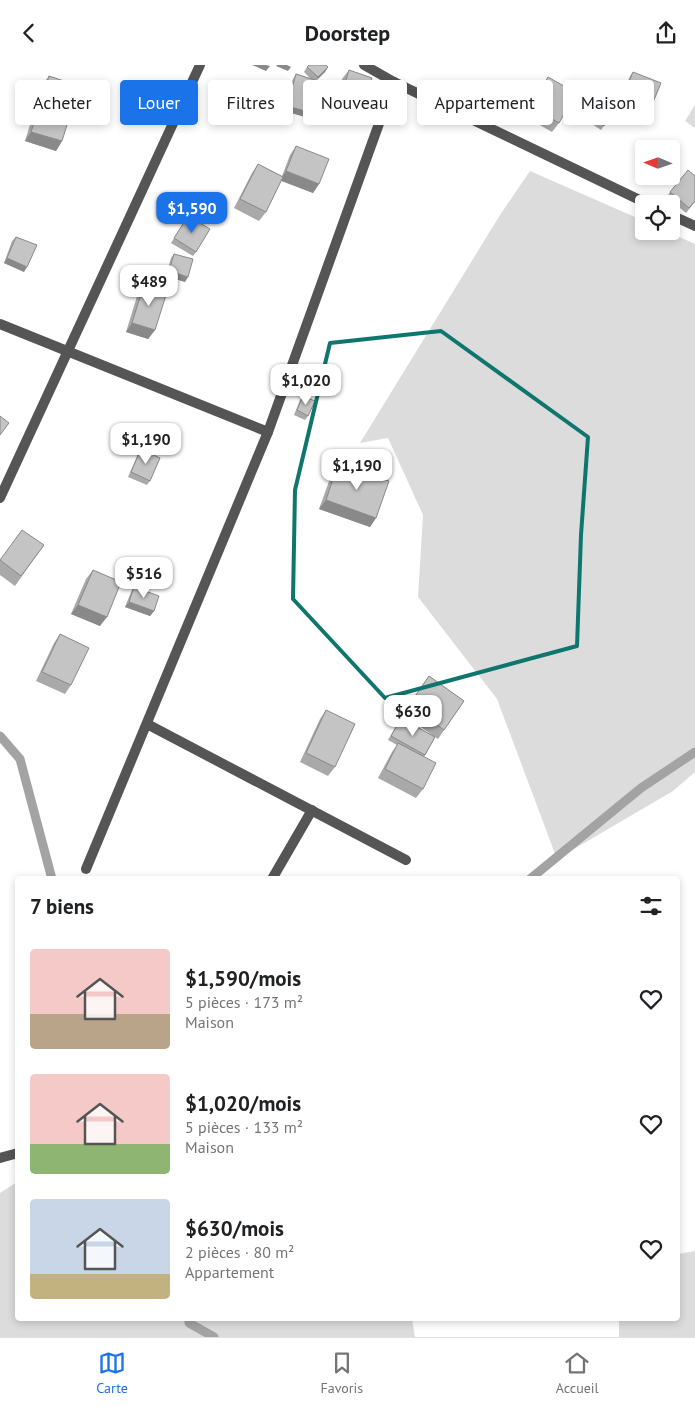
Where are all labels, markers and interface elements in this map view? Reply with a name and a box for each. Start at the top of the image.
icon: back [15,19,43,47]
text: Doorstep [305,19,390,47]
icon: share [652,19,680,47]
chip: Acheter [15,80,110,125]
chip: Louer [120,80,198,125]
chip: Filtres [208,80,293,125]
chip: Nouveau [303,80,407,125]
chip: Appartement [417,80,553,125]
chip: Maison [563,80,654,125]
north arrow [635,140,680,185]
map controls [635,140,680,240]
pin: $1,590 [151,191,233,234]
button: locate [635,195,680,240]
text: $1,590 [167,198,217,218]
pin: $489 [119,265,179,307]
text: $489 [131,271,167,291]
pin: $1,020 [265,363,347,406]
text: $1,020 [281,370,331,390]
pin: $1,190 [105,423,187,465]
text: $1,190 [121,429,171,449]
pin: $1,190 [316,449,398,491]
text: $1,190 [332,455,382,475]
pin: $516 [114,557,174,599]
text: $516 [126,563,162,583]
pin: $630 [383,695,443,737]
text: $630 [395,701,431,721]
icon: filters [637,892,665,920]
text: 7 biens [30,893,94,920]
text: $1,590/mois [185,965,301,992]
icon: home [70,969,130,1029]
icon: heart [637,985,665,1013]
text: 5 pièces · 173 m² [185,992,303,1012]
text: Maison [185,1012,234,1032]
text: $1,020/mois [185,1090,301,1117]
icon: home [70,1094,130,1154]
icon: heart [637,1110,665,1138]
text: 5 pièces · 133 m² [185,1117,303,1137]
text: Maison [185,1137,234,1157]
text: $630/mois [185,1215,284,1242]
icon: home [70,1219,130,1279]
icon: heart [637,1235,665,1263]
text: 2 pièces · 80 m² [185,1242,294,1262]
text: Appartement [185,1262,274,1282]
tab: Carte [96,1349,128,1397]
tab: Favoris [321,1349,363,1397]
tab: Accueil [556,1349,599,1397]

